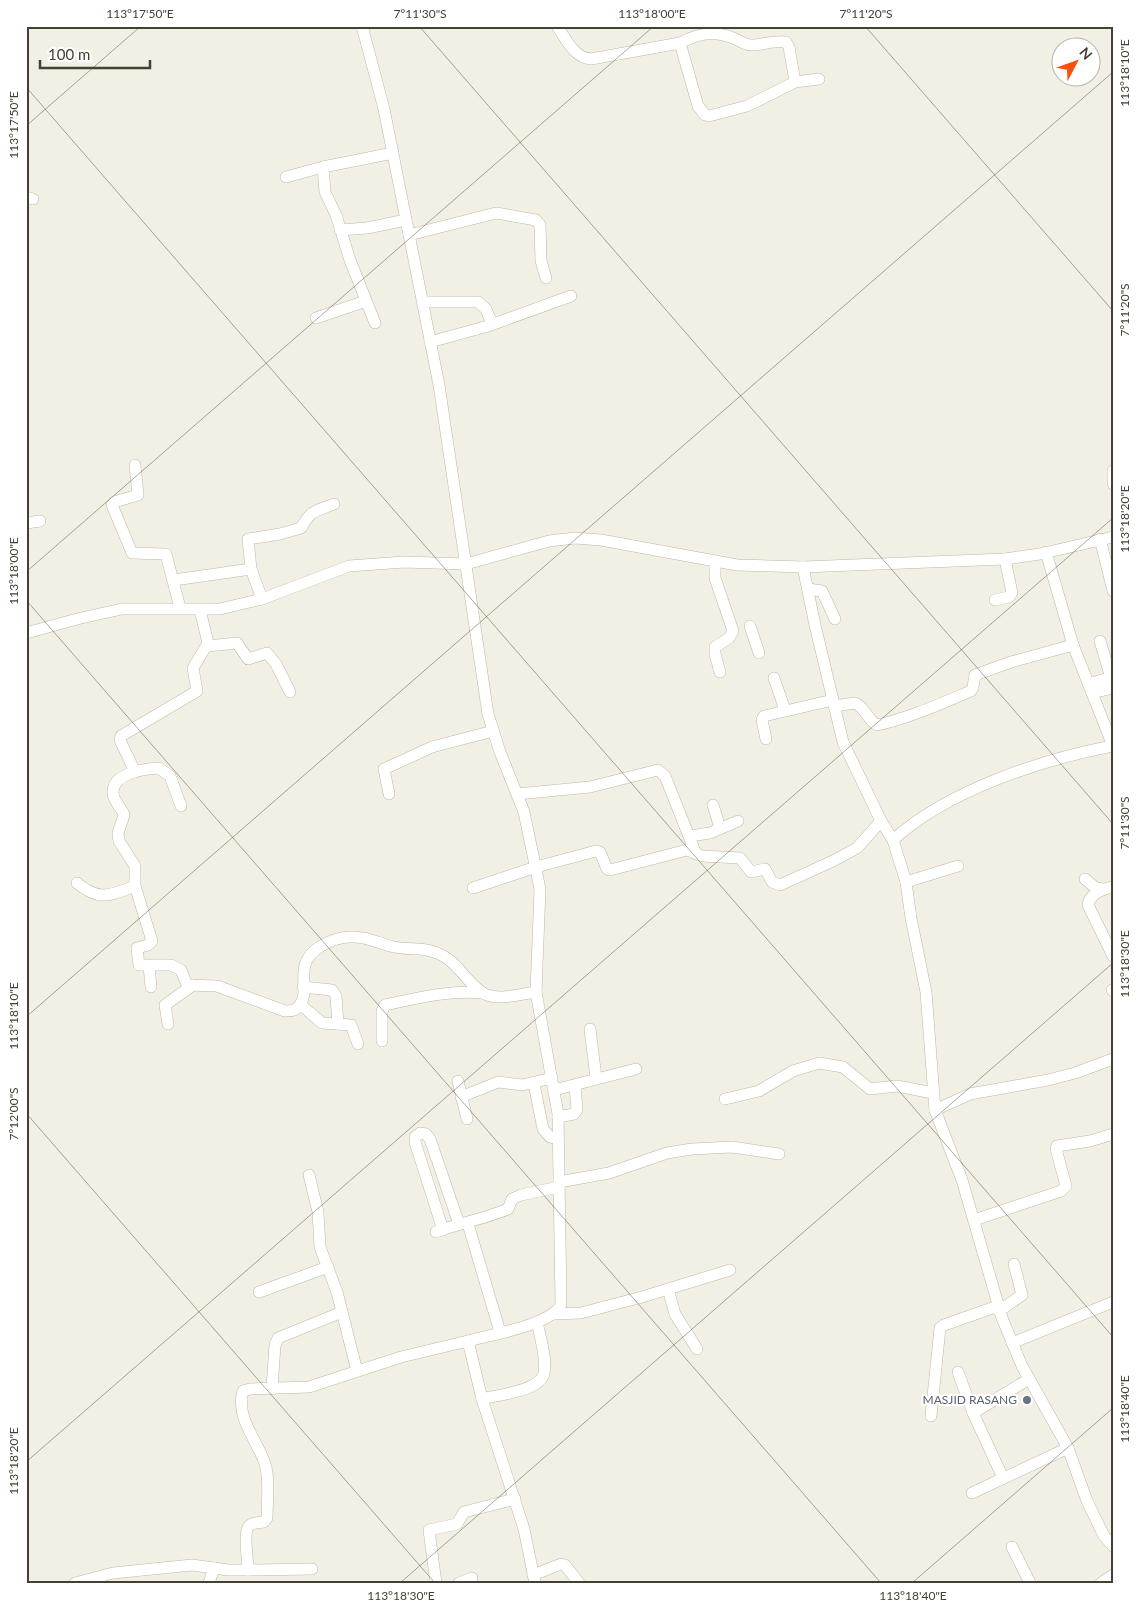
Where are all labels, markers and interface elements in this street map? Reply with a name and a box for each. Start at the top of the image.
text: 113°17'50"E [106,6,174,21]
text: 7°11'30"S [393,6,447,21]
text: 113°18'00"E [618,6,686,21]
text: 7°11'20"S [839,6,893,21]
scale bar [40,38,150,70]
north arrow [1052,38,1102,88]
text: 113°18'10"E [1117,39,1132,107]
text: N [1076,43,1096,63]
text: 100 m [48,45,90,63]
text: 113°17'50"E [6,91,21,159]
text: 7°11'20"S [1117,283,1132,337]
text: 113°18'20"E [1117,485,1132,553]
text: 113°18'00"E [6,537,21,605]
text: 7°11'30"S [1117,796,1132,850]
text: 113°18'30"E [1117,930,1132,998]
text: 113°18'10"E [6,982,21,1050]
text: 7°12'00"S [6,1087,21,1141]
text: 113°18'40"E [1117,1375,1132,1443]
place label: MASJID RASANG [923,1392,1017,1407]
marker: MASJID RASANG [1021,1394,1033,1406]
text: 113°18'20"E [6,1427,21,1495]
text: 113°18'30"E [367,1588,435,1603]
text: 113°18'40"E [879,1588,947,1603]

